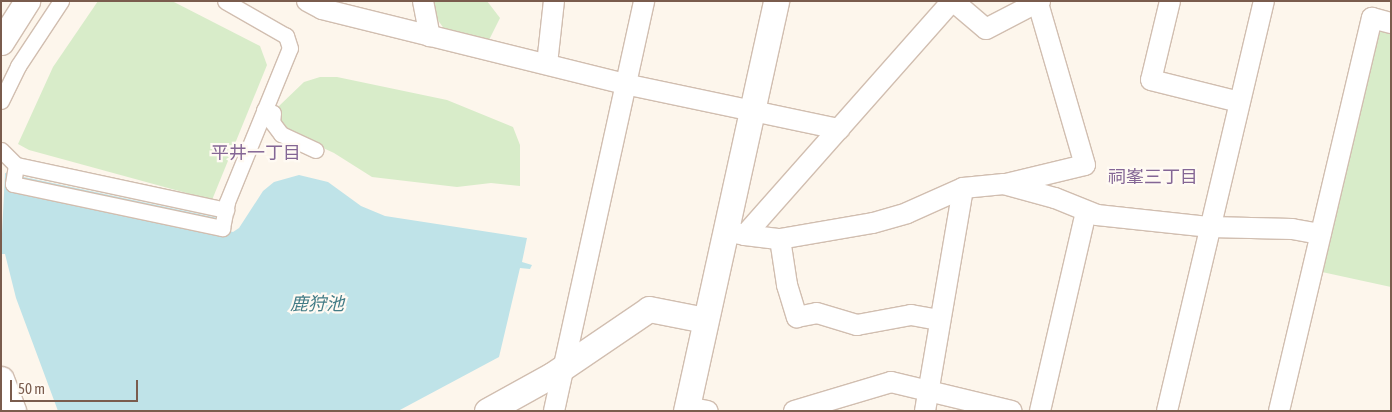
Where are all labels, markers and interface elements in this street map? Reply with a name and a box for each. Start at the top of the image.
district label: 平井一丁目 [211,142,301,164]
district label: 祠峯三丁目 [1108,166,1198,188]
water label: 鹿狩池 [290,293,344,315]
scale bar [12,370,140,402]
text: 50 m [18,380,45,397]

